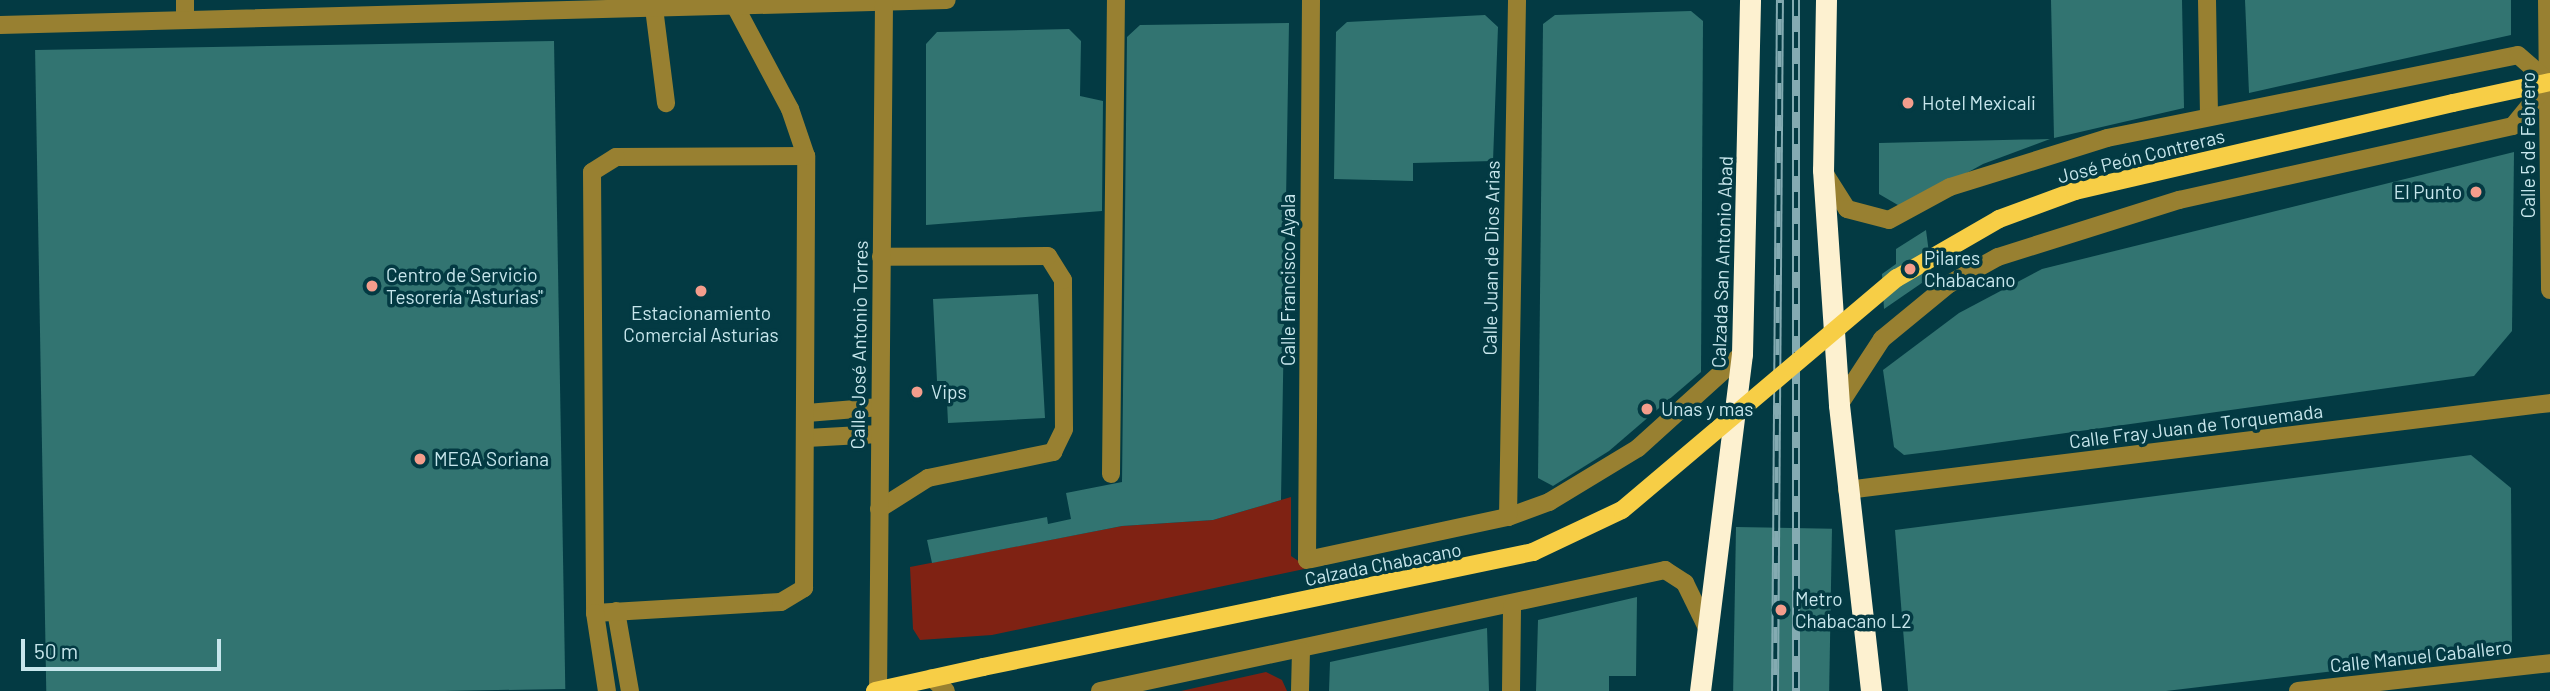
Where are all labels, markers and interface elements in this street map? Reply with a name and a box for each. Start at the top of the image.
street label: Calle 5 de Febrero [2517,72,2539,218]
place label: Hotel Mexicali [1922,92,2036,114]
marker: Hotel Mexicali [1900,95,1916,111]
street label: José Peón Contreras [2055,124,2227,188]
street label: Calzada San Antonio Abad [1707,156,1737,368]
street label: Calle Juan de Dios Arias [1478,160,1504,356]
place label: El Punto [2394,181,2462,203]
marker: El Punto [2468,184,2484,200]
street label: Calle Francisco Ayala [1277,194,1299,366]
street label: Calle José Antonio Torres [846,240,872,450]
place label: Pilares Chabacano [1924,247,2016,291]
marker: Pilares Chabacano [1902,261,1918,277]
place label: Centro de Servicio Tesorería "Asturias" [386,264,543,308]
marker: Centro de Servicio Tesorería "Asturias" [364,278,380,294]
marker: Estacionamiento Comercial Asturias [693,283,709,299]
place label: Estacionamiento Comercial Asturias [623,302,779,346]
place label: Vips [931,381,967,403]
marker: Vips [909,384,925,400]
place label: Unas y mas [1661,398,1753,420]
street label: Calle Fray Juan de Torquemada [2068,399,2324,453]
marker: Unas y mas [1639,401,1655,417]
place label: MEGA Soriana [434,448,549,470]
marker: MEGA Soriana [412,451,428,467]
street label: Calzada Chabacano [1303,538,1463,590]
place label: Metro Chabacano L2 [1795,588,1911,632]
marker: Metro Chabacano L2 [1773,602,1789,618]
scale bar [24,624,224,668]
street label: Calle Manuel Caballero [2329,635,2513,677]
text: 50 m [34,638,78,663]

